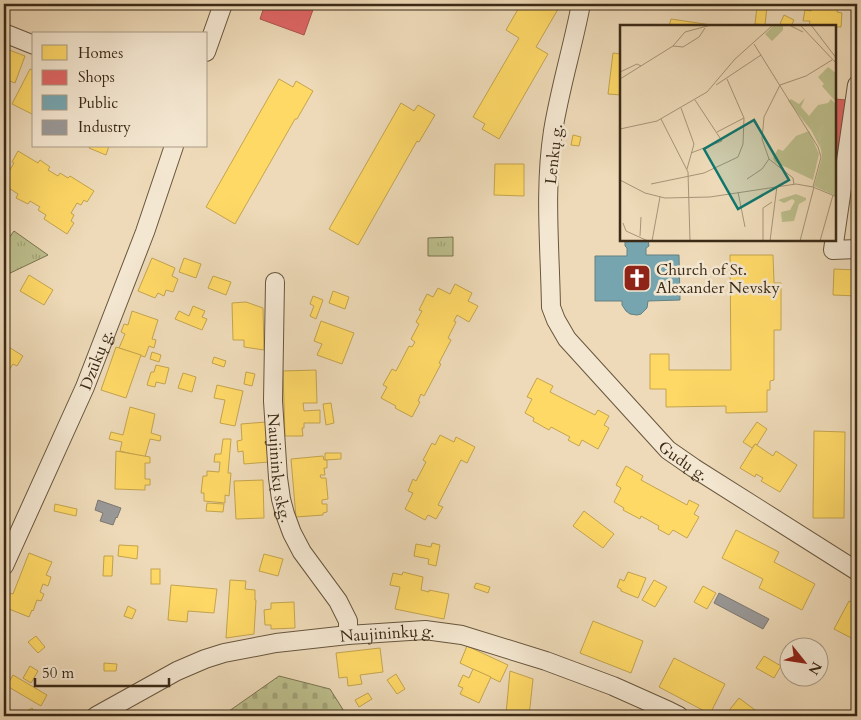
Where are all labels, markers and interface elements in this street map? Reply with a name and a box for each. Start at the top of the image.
inset map [620,25,836,241]
legend [32,32,208,148]
text: Homes [78,43,123,63]
text: Shops [78,67,115,87]
text: Public [78,93,118,113]
text: Industry [78,117,131,137]
street label: Lenkų g. [540,123,568,185]
place label: Church of St. Alexander Nevsky [656,259,781,299]
church icon: Church of St. Alexander Nevsky [622,263,652,293]
street label: Dzūkų g. [75,326,118,393]
street label: Naujininkų skg. [262,412,297,526]
street label: Gudų g. [653,436,712,486]
street label: Naujininkų g. [339,620,437,648]
north arrow [778,638,828,688]
scale bar [35,655,169,687]
text: N [804,658,826,678]
text: 50 m [42,663,74,683]

